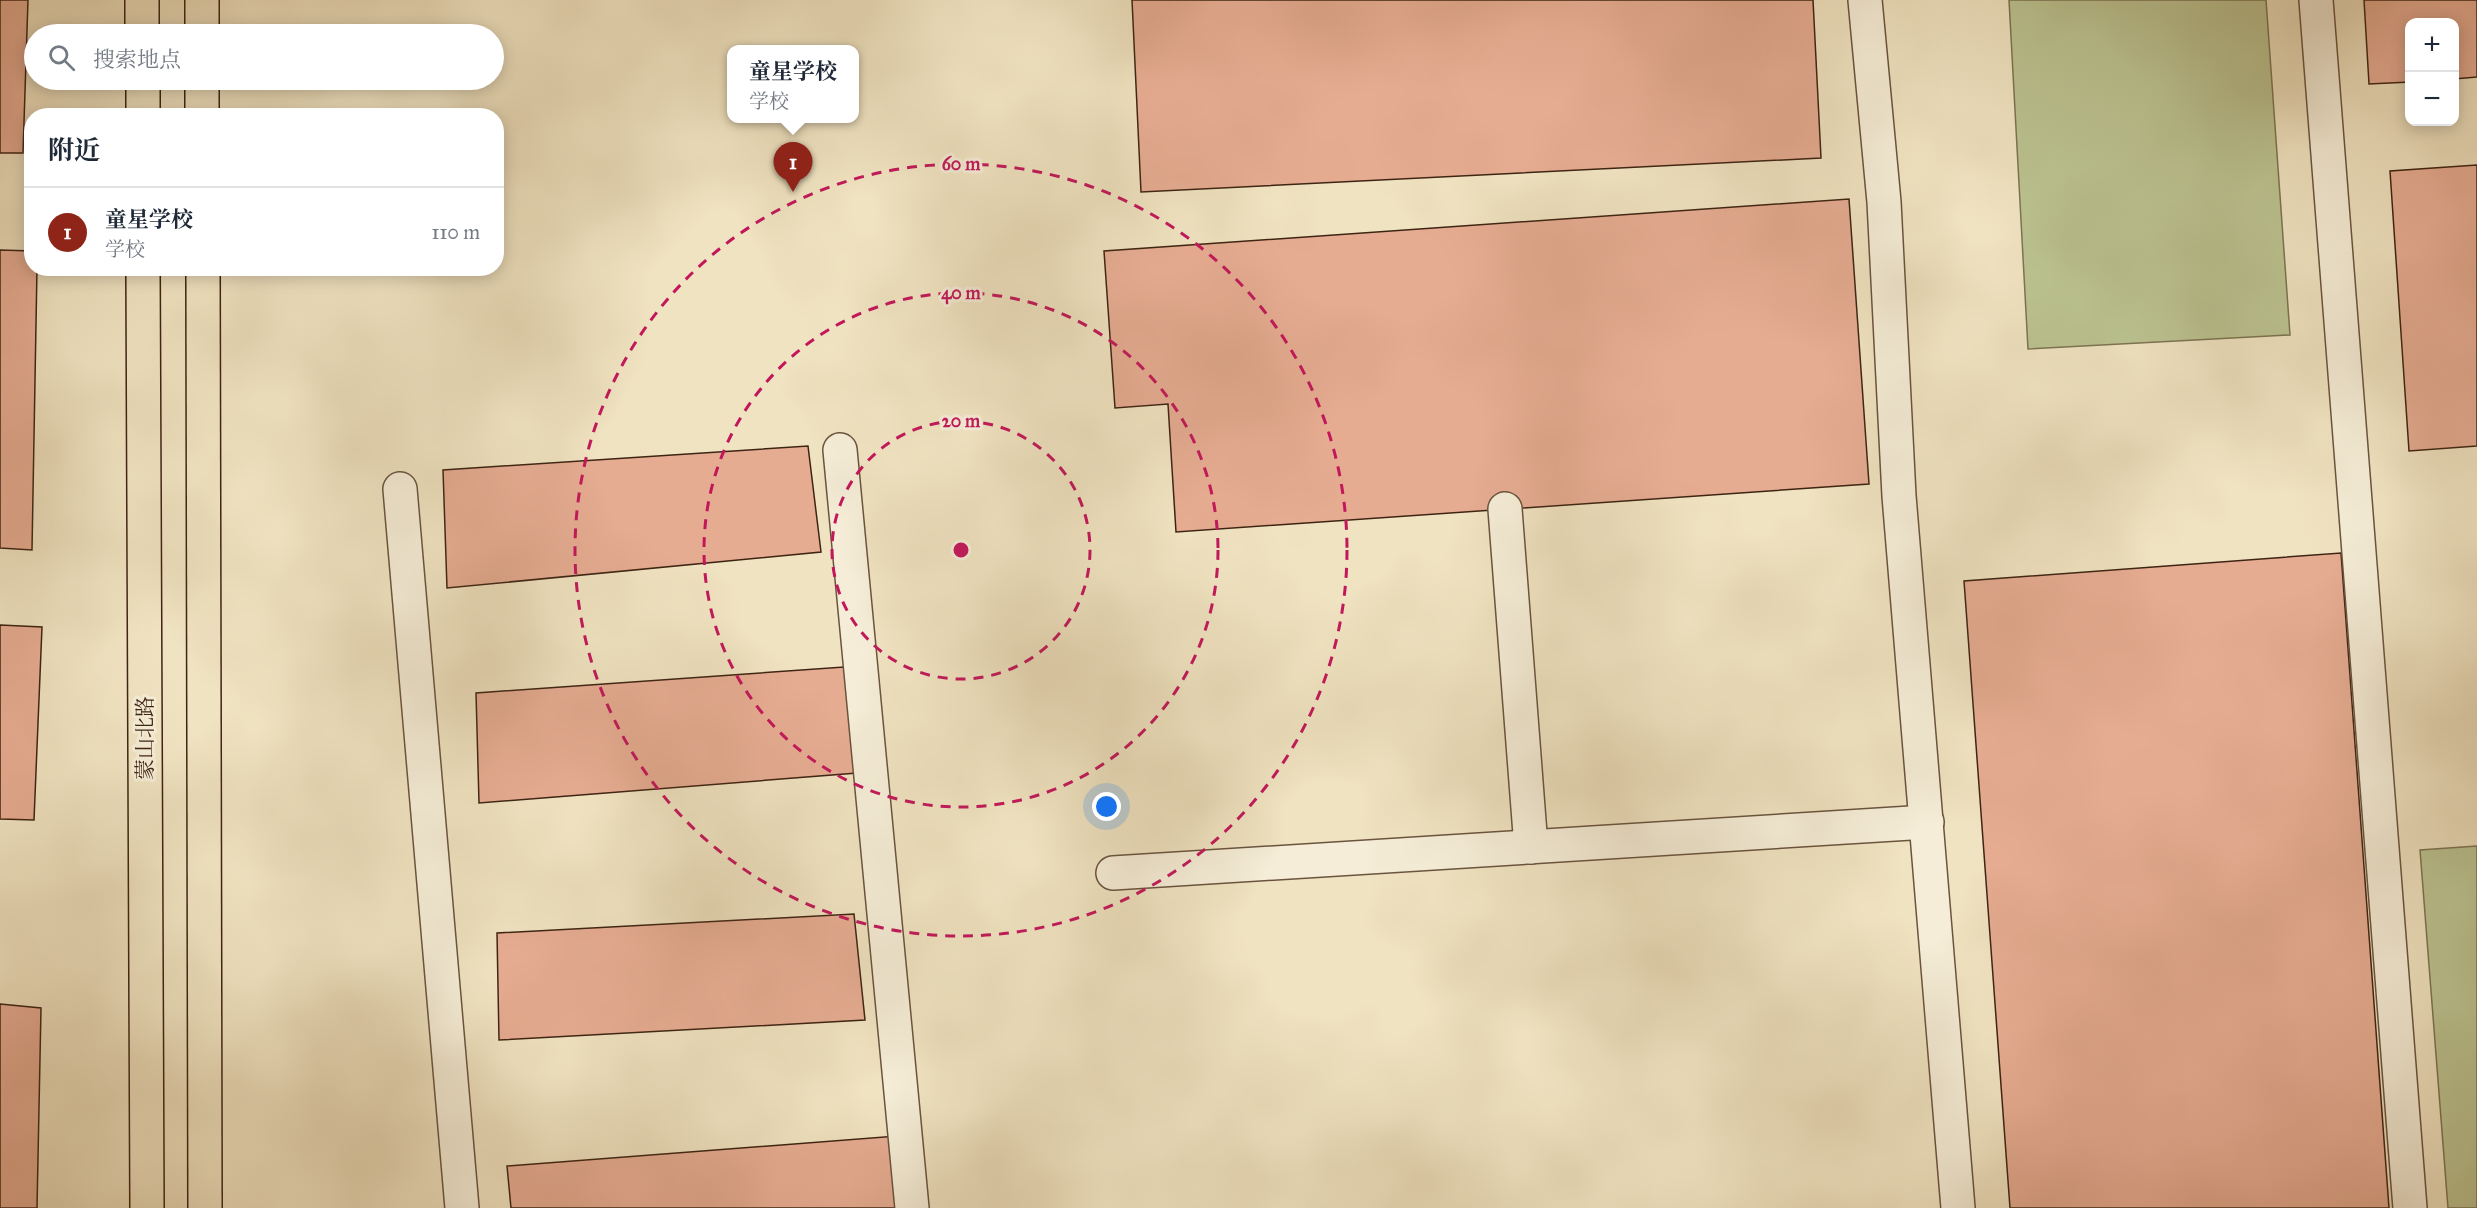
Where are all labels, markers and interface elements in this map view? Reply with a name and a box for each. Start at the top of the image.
map controls [2405,18,2459,126]
button: + [2405,18,2459,72]
search box [24,24,504,90]
icon: search [45,41,78,74]
popup [727,45,859,123]
text: 搜索地点 [93,46,181,73]
text: 童星学校 [749,58,837,85]
button: − [2405,72,2459,126]
text: 学校 [749,89,789,113]
text: 附近 [48,134,100,166]
pin: 1 [774,142,812,192]
text: 60 m [942,153,981,175]
text: 童星学校 [105,206,193,233]
text: 1 [64,220,71,244]
text: 110 m [432,220,480,244]
text: 学校 [105,237,145,261]
text: 40 m [941,282,982,305]
text: 20 m [942,410,981,432]
centre of rings [951,540,971,560]
street label: 蒙山北路 [132,696,158,780]
your location [1092,792,1121,821]

